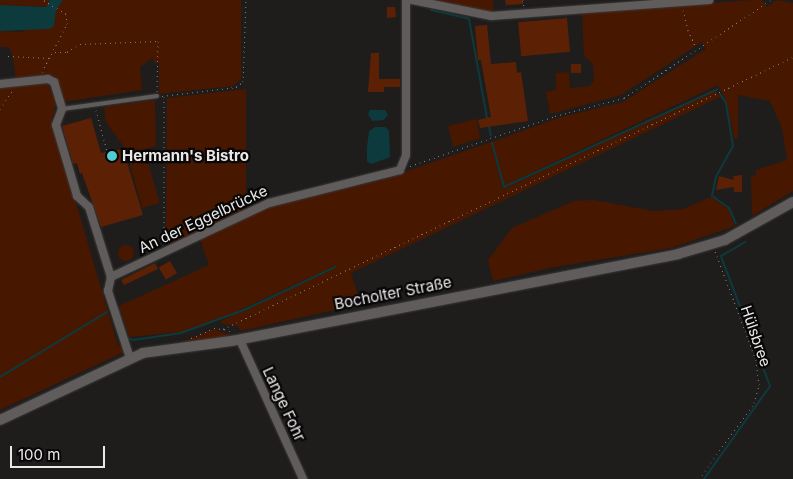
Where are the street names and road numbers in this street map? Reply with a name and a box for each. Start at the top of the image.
street label: An der Eggelbrücke [136,181,270,257]
street label: Bocholter Straße [333,273,453,313]
street label: Hülsbree [737,303,775,369]
street label: Lange Fohr [259,364,309,444]

